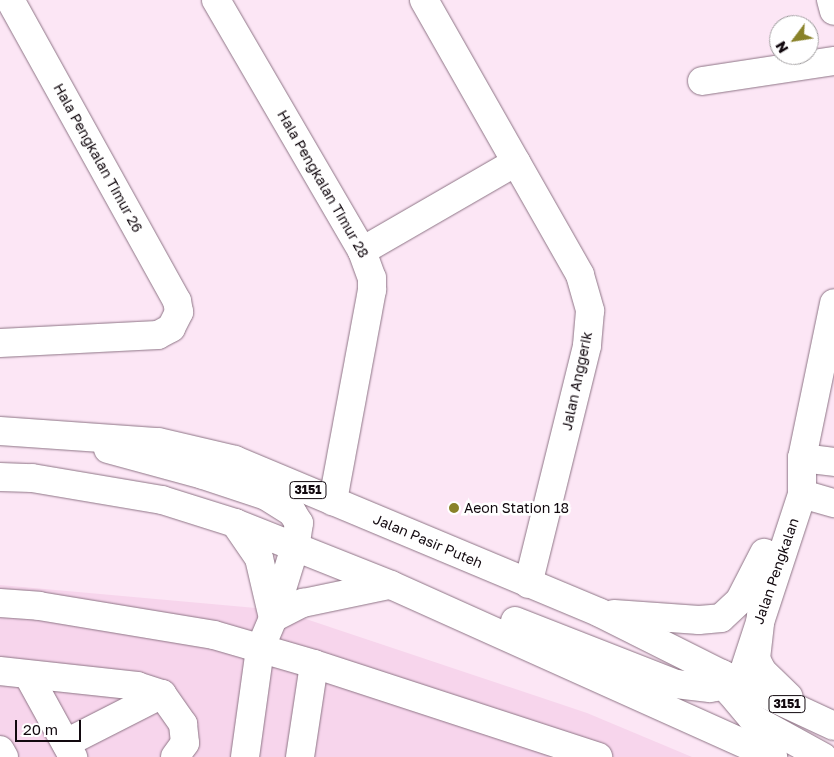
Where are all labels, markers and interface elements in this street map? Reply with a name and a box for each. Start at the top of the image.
north arrow [769,15,819,65]
text: N [772,39,792,56]
street label: Hala Pengkalan Timur 26 [50,81,146,235]
street label: Hala Pengkalan Timur 28 [274,107,372,261]
street label: Jalan Anggerik [558,330,596,432]
road number: 3151 [289,480,327,500]
place label: Aeon Station 18 [464,500,569,516]
marker: Aeon Station 18 [448,502,460,514]
street label: Jalan Pasir Puteh [371,510,485,572]
street label: Jalan Pengkalan [750,516,802,626]
road number: 3151 [768,694,806,714]
scale bar [18,710,84,742]
text: 20 m [23,720,58,738]

